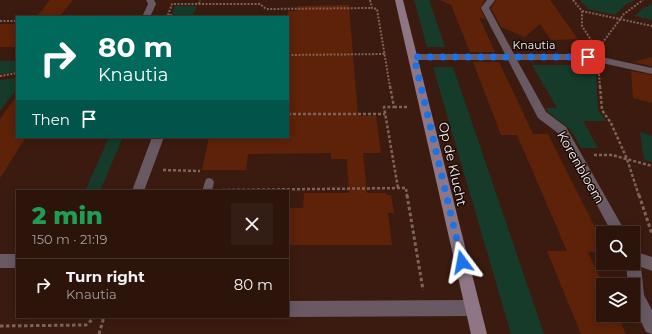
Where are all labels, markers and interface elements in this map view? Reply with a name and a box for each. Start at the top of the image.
text: 80 m [98,30,173,64]
icon: right [32,32,84,84]
street label: Knautia [513,38,555,52]
pin [571,40,605,74]
icon: arrive [577,46,599,68]
text: Knautia [98,64,168,86]
icon: arrive [78,108,100,130]
text: Then [32,110,70,129]
street label: Op de Klucht [436,120,470,208]
street label: Korenbloem [554,128,608,206]
text: 2 min [32,201,103,230]
button: close [231,203,273,245]
map controls [596,226,640,322]
button: search [596,226,640,270]
text: 150 m · 21:19 [32,231,107,247]
position arrow [441,241,483,283]
text: Turn right [66,267,145,286]
icon: right [32,274,54,296]
text: 80 m [234,275,273,294]
button: layers [596,278,640,322]
text: Knautia [66,286,117,302]

